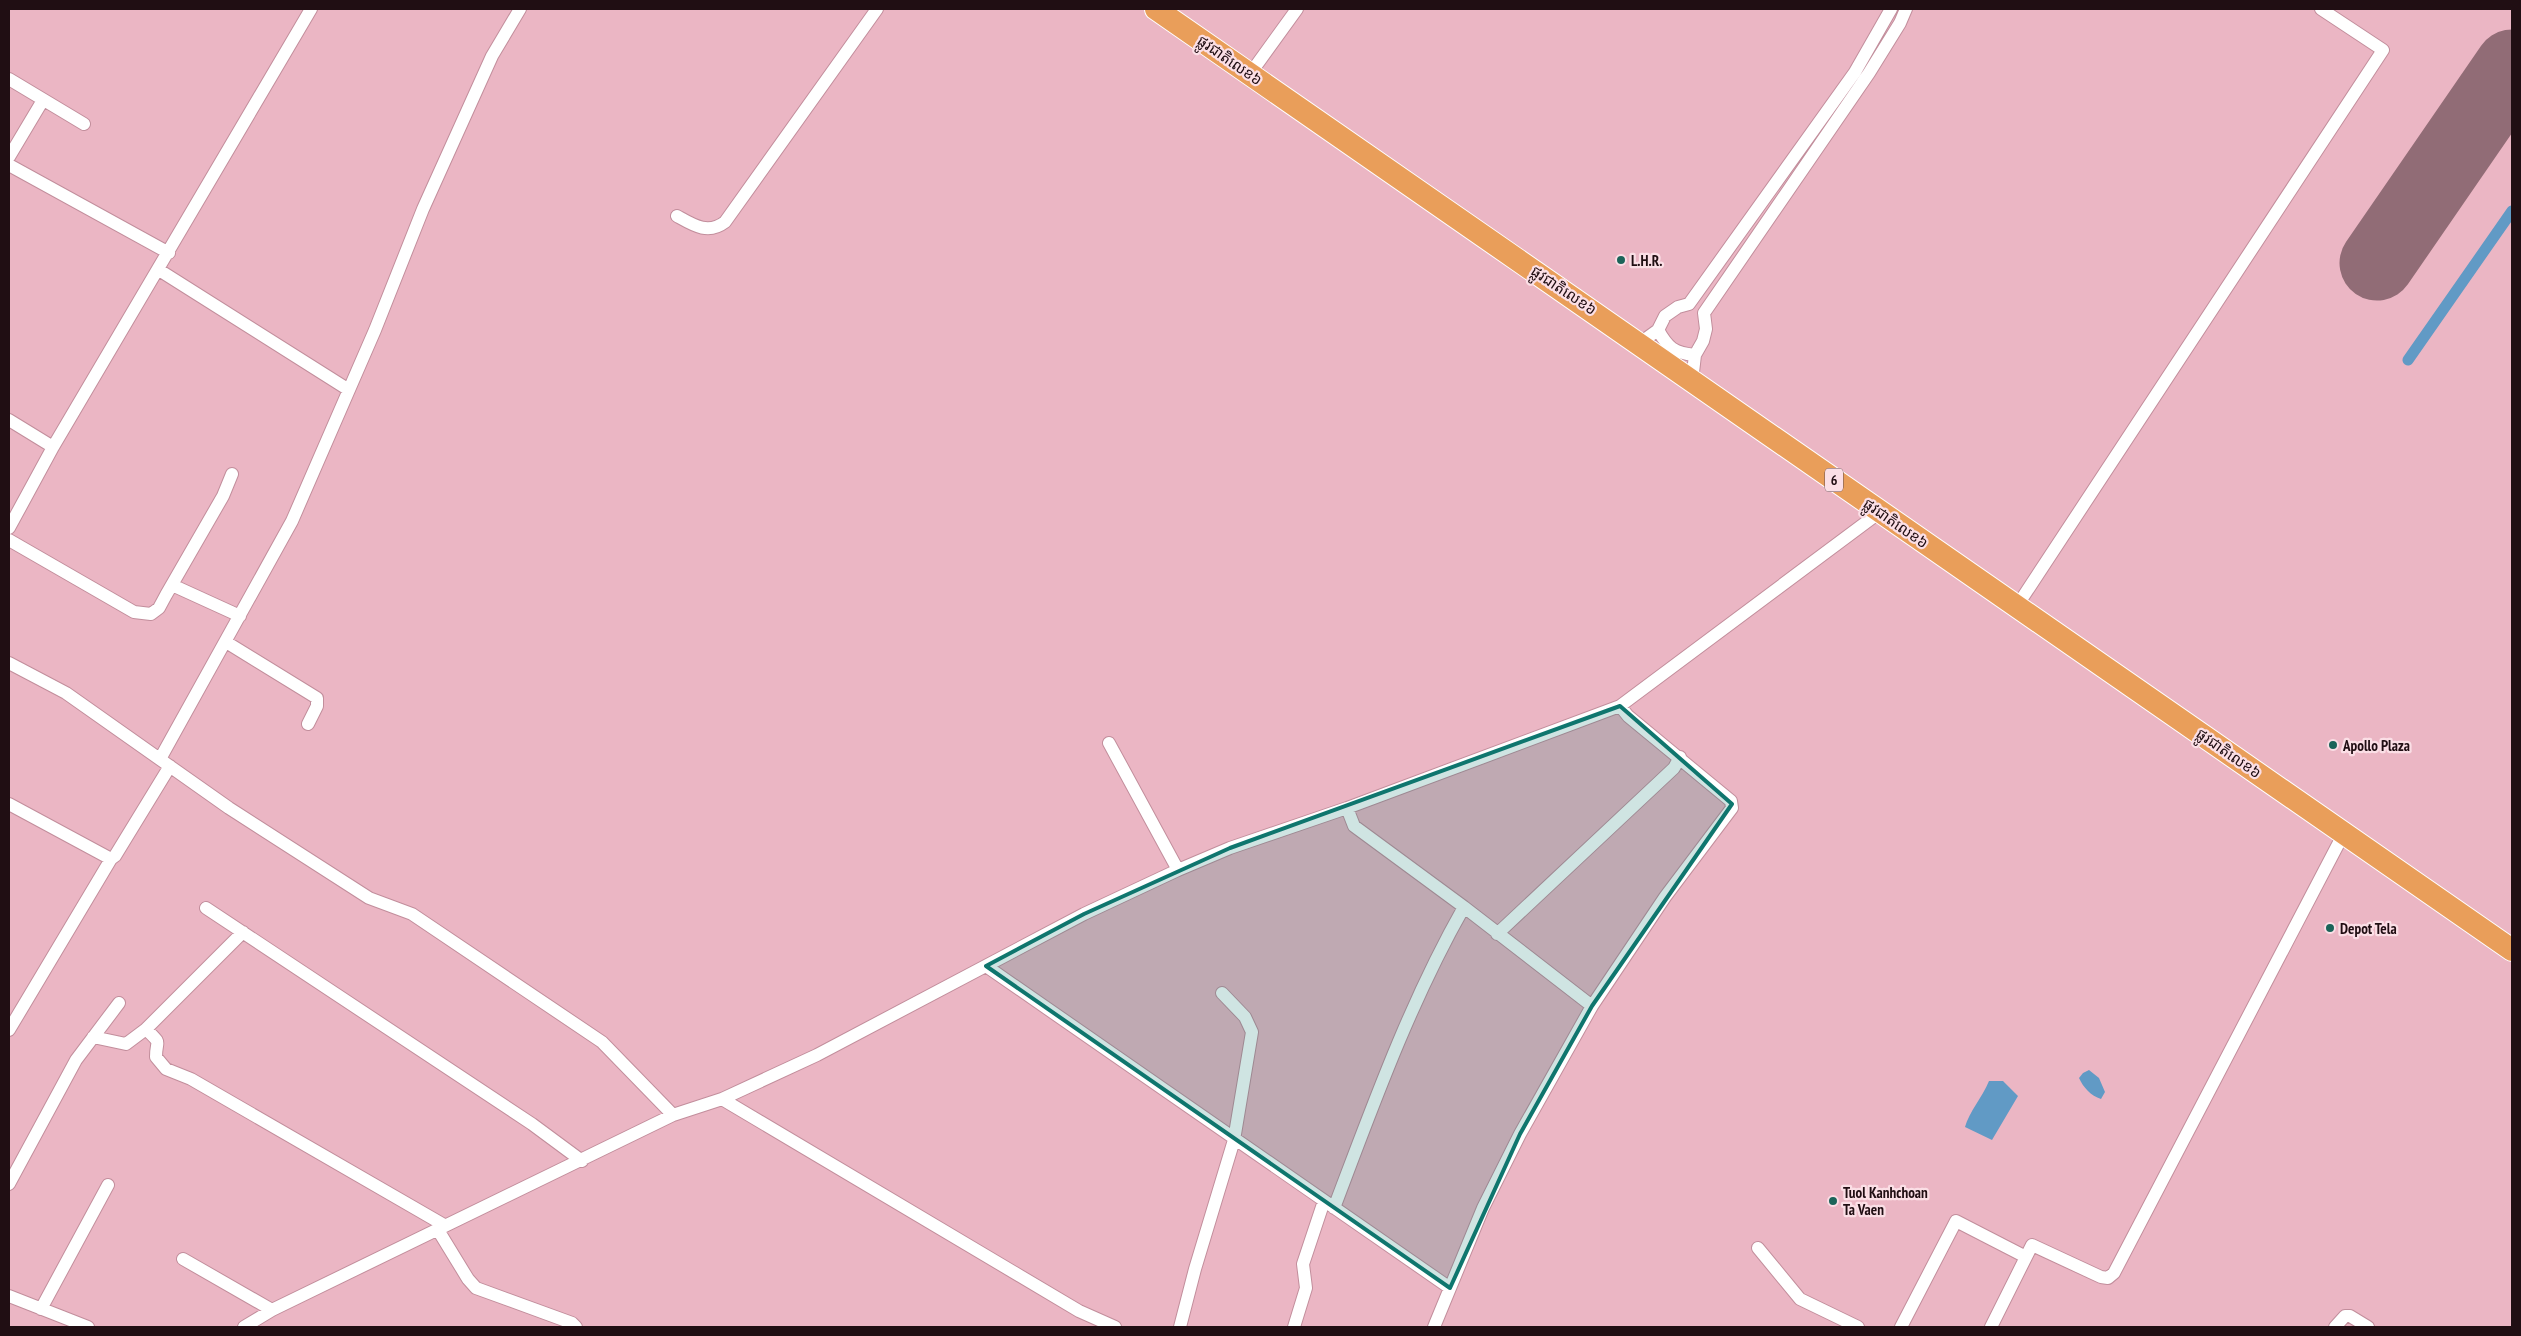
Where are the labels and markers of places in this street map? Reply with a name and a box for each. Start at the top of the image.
place label: L.H.R. [1631,251,1662,270]
marker: L.H.R. [1615,254,1627,266]
place label: Apollo Plaza [2342,736,2410,755]
marker: Apollo Plaza [2327,739,2339,751]
place label: Depot Tela [2340,919,2397,938]
marker: Depot Tela [2324,922,2336,934]
place label: Tuol Kanhchoan Ta Vaen [1843,1183,1928,1219]
marker: Tuol Kanhchoan Ta Vaen [1827,1195,1839,1207]

